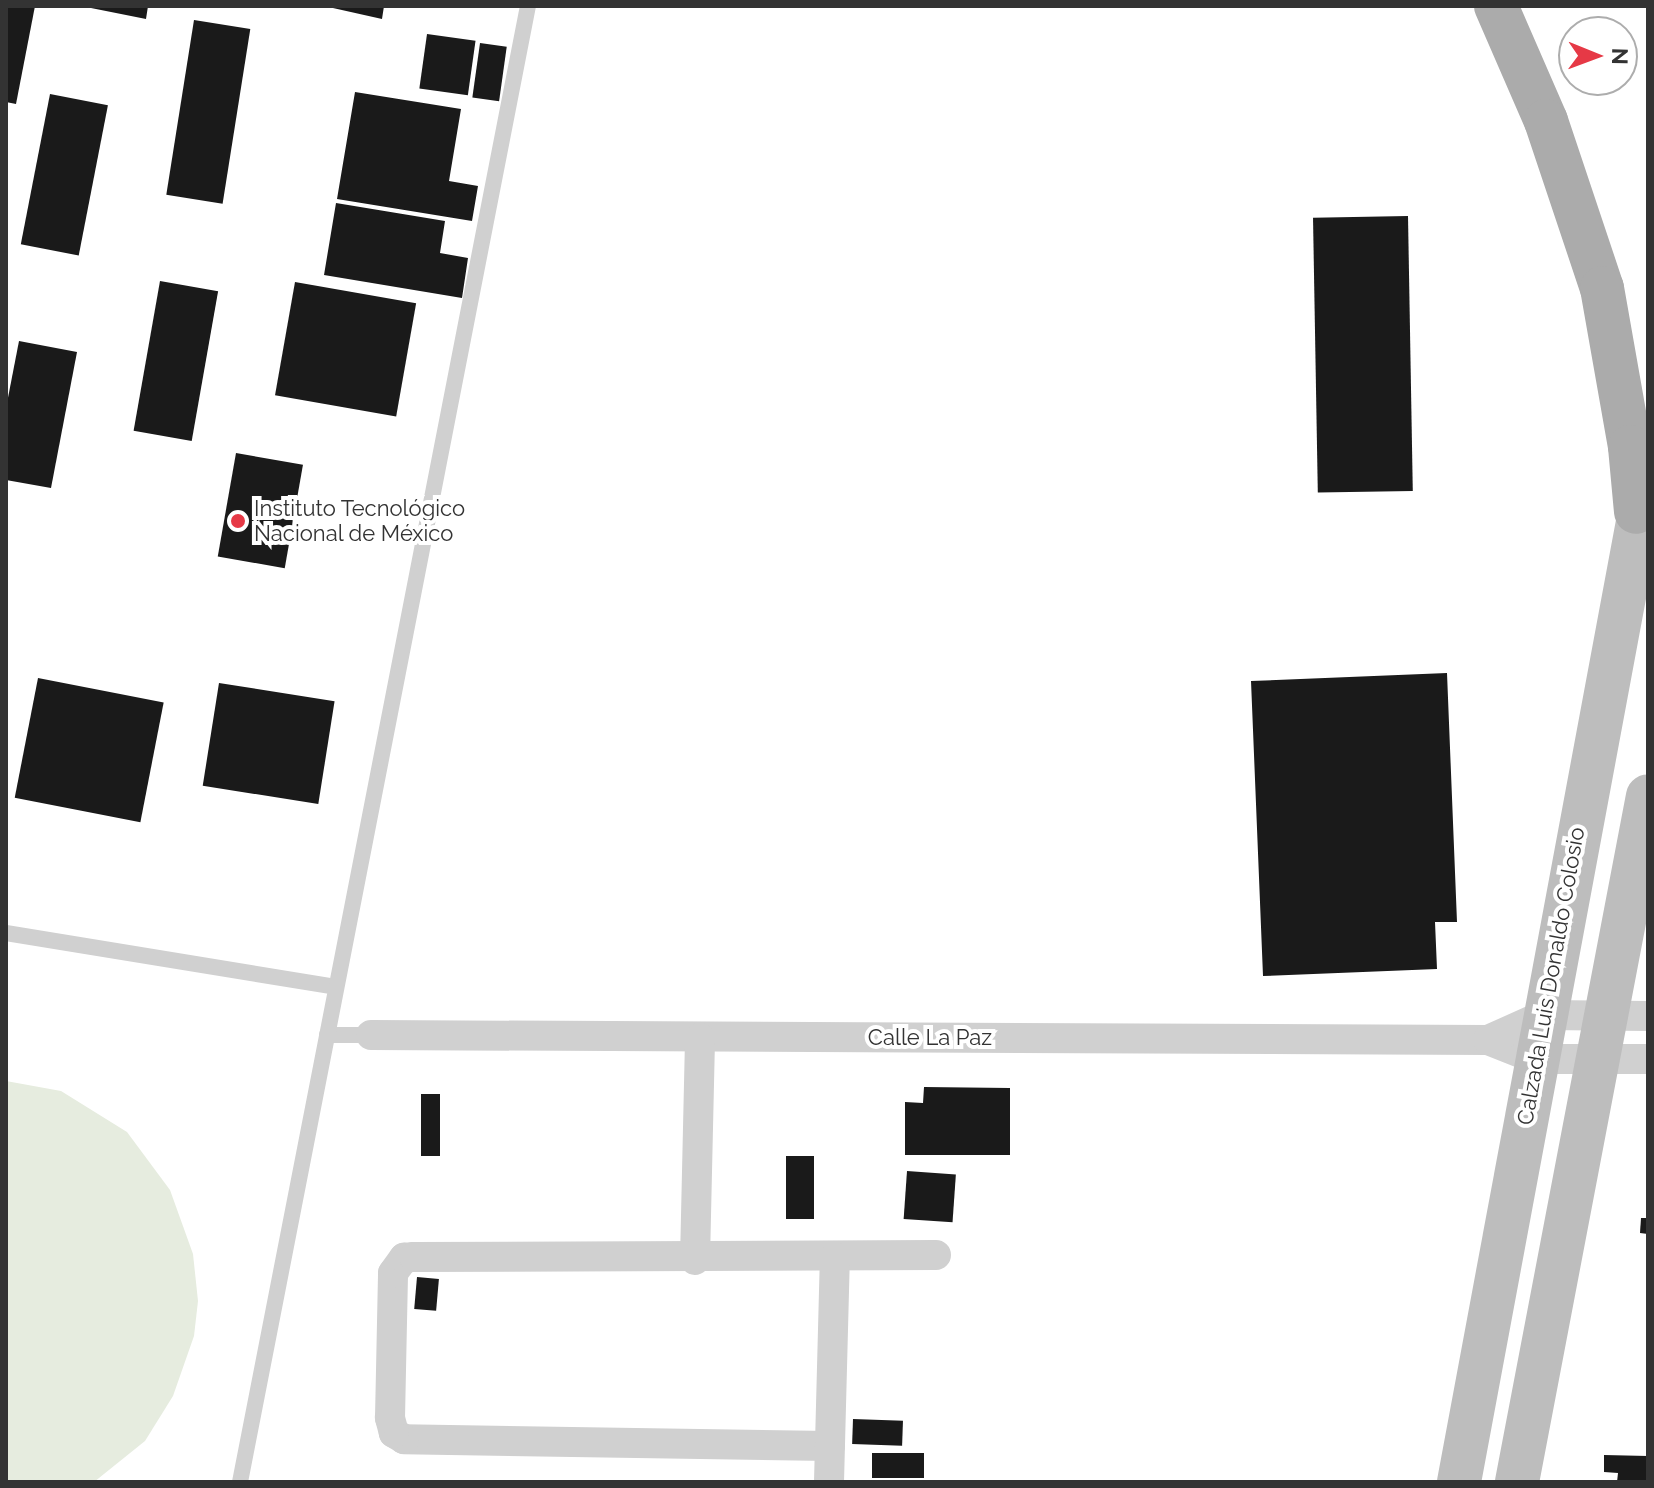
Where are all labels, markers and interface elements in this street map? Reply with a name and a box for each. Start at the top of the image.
north arrow [1558,16,1638,96]
text: N [1607,48,1633,65]
place label: Instituto Tecnológico Nacional de México [254,495,466,546]
marker: Instituto Tecnológico Nacional de México [229,512,247,530]
street label: Calzada Luis Donaldo Colosio [1512,825,1590,1127]
street label: Calle La Paz [868,1025,992,1051]

